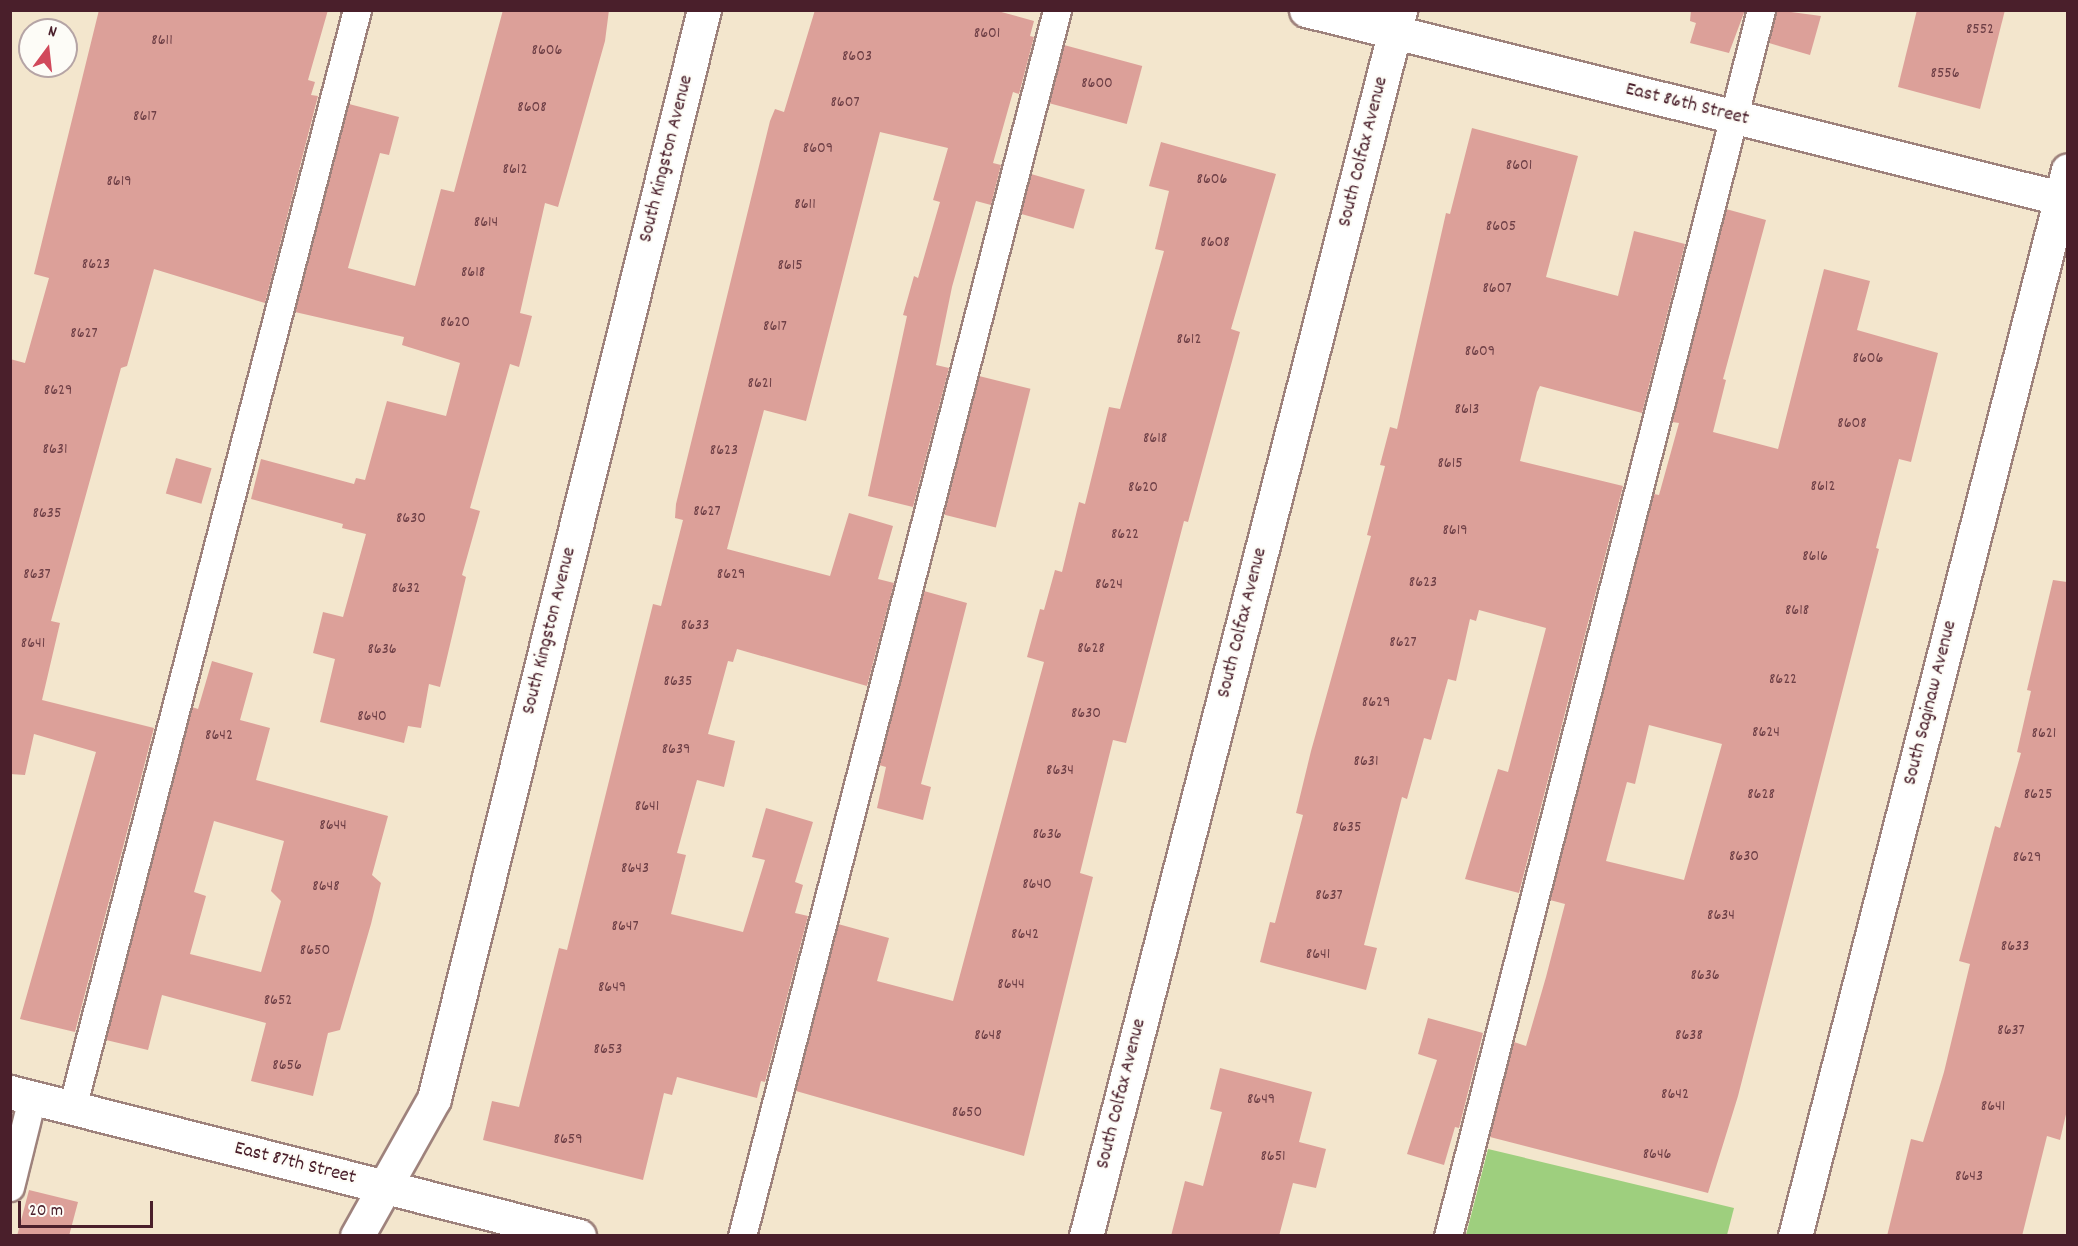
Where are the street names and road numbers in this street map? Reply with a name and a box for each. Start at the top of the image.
street label: South Kingston Avenue [635,73,699,245]
street label: South Colfax Avenue [1334,74,1394,230]
street label: East 86th Street [1623,78,1751,132]
street label: South Kingston Avenue [518,545,582,717]
street label: South Colfax Avenue [1213,545,1273,701]
street label: South Saginaw Avenue [1899,618,1963,788]
street label: South Colfax Avenue [1092,1016,1152,1172]
street label: East 87th Street [232,1137,358,1191]

